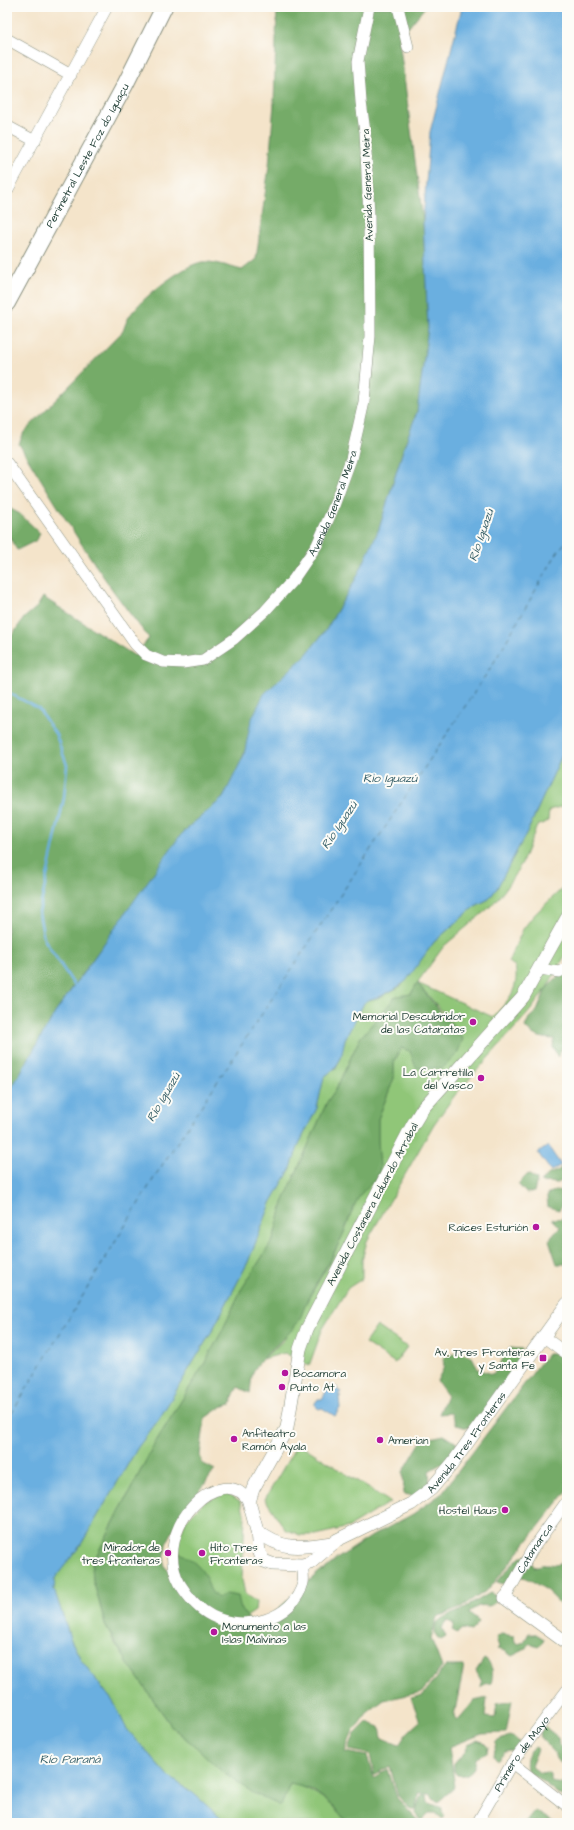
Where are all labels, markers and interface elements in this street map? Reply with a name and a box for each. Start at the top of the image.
street label: Perimetral Leste Foz do Iguaçu [42,80,133,230]
street label: Avenida General Meira [358,128,377,242]
street label: Avenida General Meira [305,449,361,559]
water label: Río Iguazú [465,506,500,564]
water label: Rio Iguazú [363,770,418,788]
water label: Río Iguazú [317,797,363,853]
place label: Memorial Descubridor de las Cataratas [353,1009,465,1037]
marker: Memorial Descubridor de las Cataratas [468,1017,478,1027]
place label: La Carrretilla del Vasco [403,1065,474,1093]
water label: Río Iguazú [143,1069,186,1125]
marker: La Carrretilla del Vasco [476,1073,486,1083]
street label: Avenida Costanera Eduardo Arrabal [323,1120,422,1288]
place label: Raíces Esturión [449,1220,528,1235]
marker: Raíces Esturión [531,1222,541,1232]
place label: Av. Tres Fronteras y Santa Fe [435,1345,535,1374]
marker: Av. Tres Fronteras y Santa Fe [538,1353,548,1363]
place label: Bocamora [293,1366,346,1381]
marker: Bocamora [280,1368,290,1378]
place label: Punto At [290,1380,335,1395]
marker: Punto At [277,1382,287,1392]
street label: Avenida Tres Fronteras [424,1388,510,1496]
place label: Anfiteatro Ramón Ayala [242,1426,307,1455]
place label: Amerian [388,1433,429,1448]
marker: Anfiteatro Ramón Ayala [229,1434,239,1444]
marker: Amerian [375,1435,385,1445]
place label: Hostel Haus [439,1503,497,1518]
marker: Hostel Haus [500,1505,510,1515]
street label: Catamarca [514,1520,557,1576]
place label: Mirador de tres fronteras [82,1540,160,1568]
place label: Hito Tres Fronteras [210,1540,263,1568]
marker: Mirador de tres fronteras [163,1548,173,1558]
marker: Hito Tres Fronteras [197,1548,207,1558]
place label: Monumento a las Islas Malvinas [222,1619,307,1647]
marker: Monumento a las Islas Malvinas [209,1627,219,1637]
street label: Primero de Mayo [490,1712,553,1794]
water label: Río Paraná [40,1751,101,1768]

